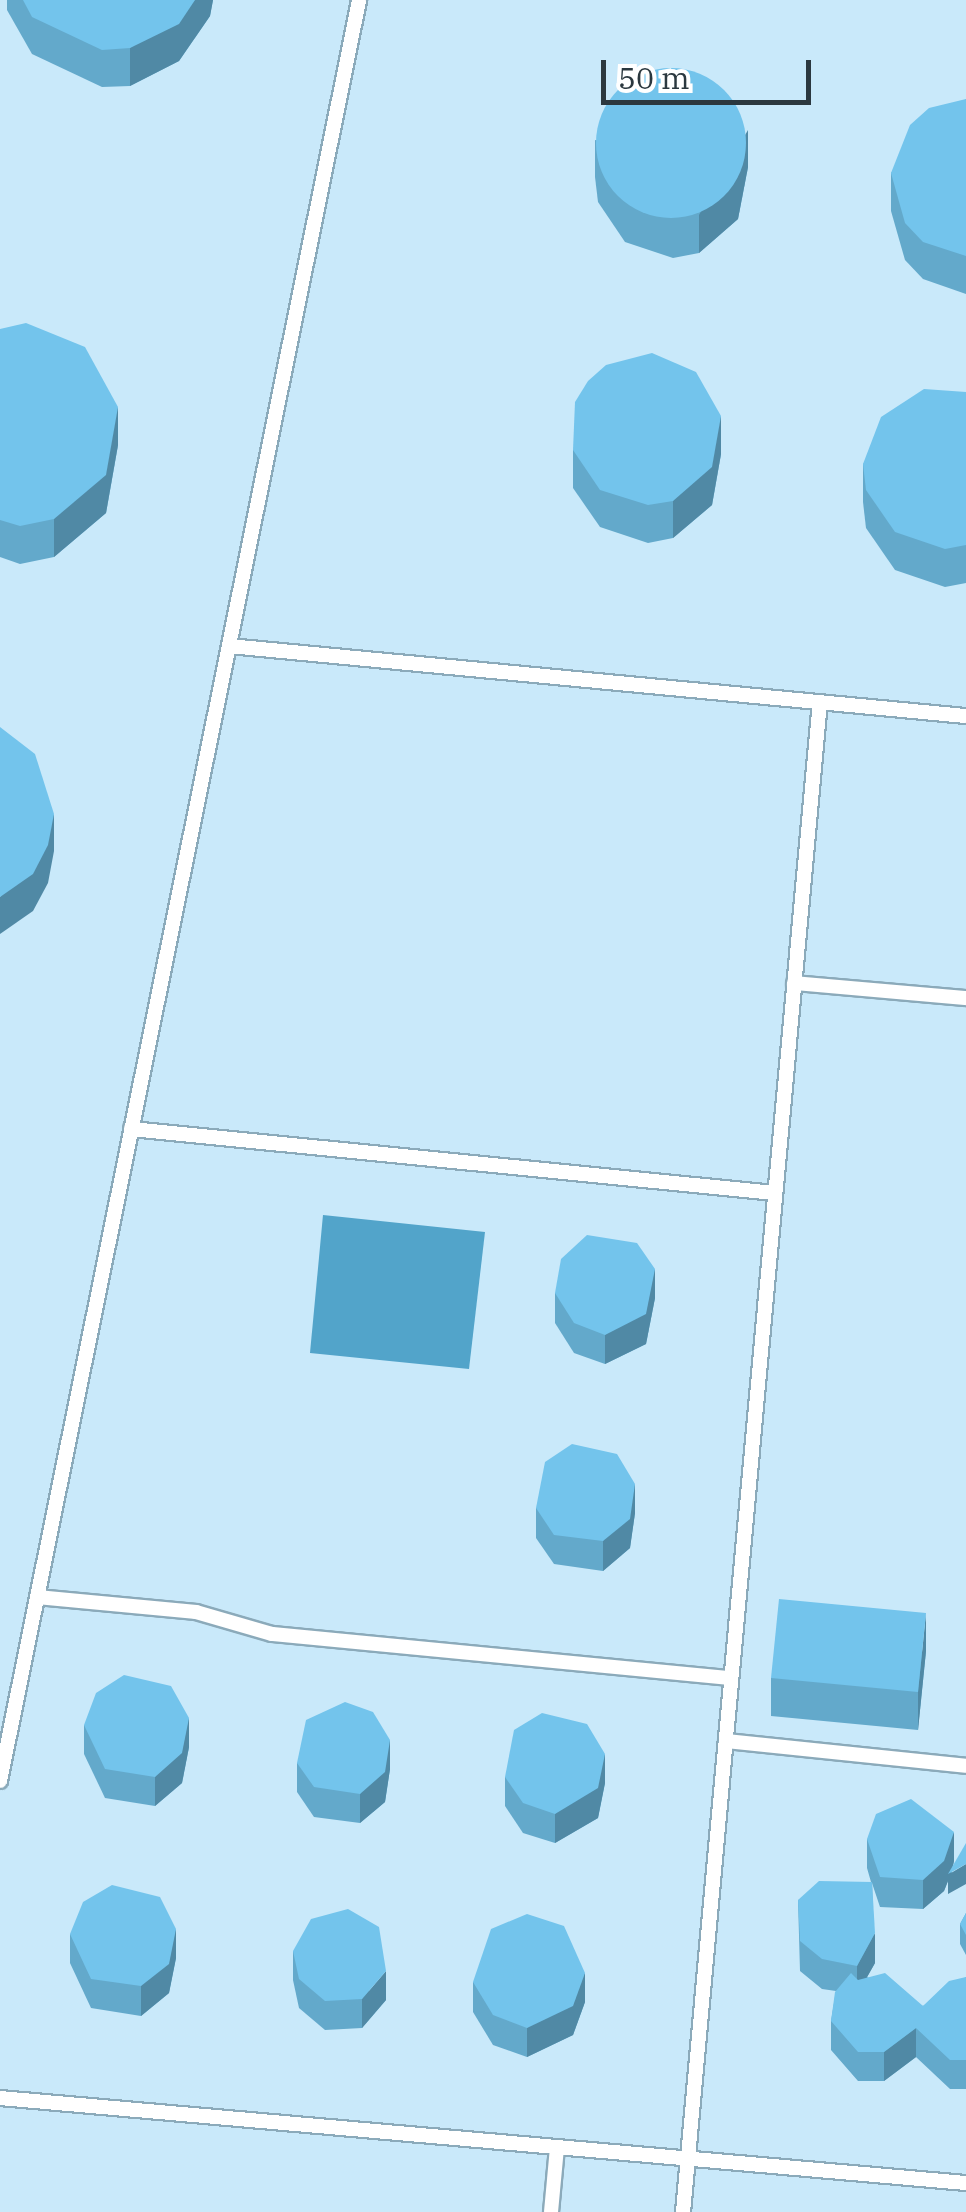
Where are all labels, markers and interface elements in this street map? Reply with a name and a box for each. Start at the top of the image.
scale bar [606,40,816,102]
text: 50 m [618,58,690,97]

